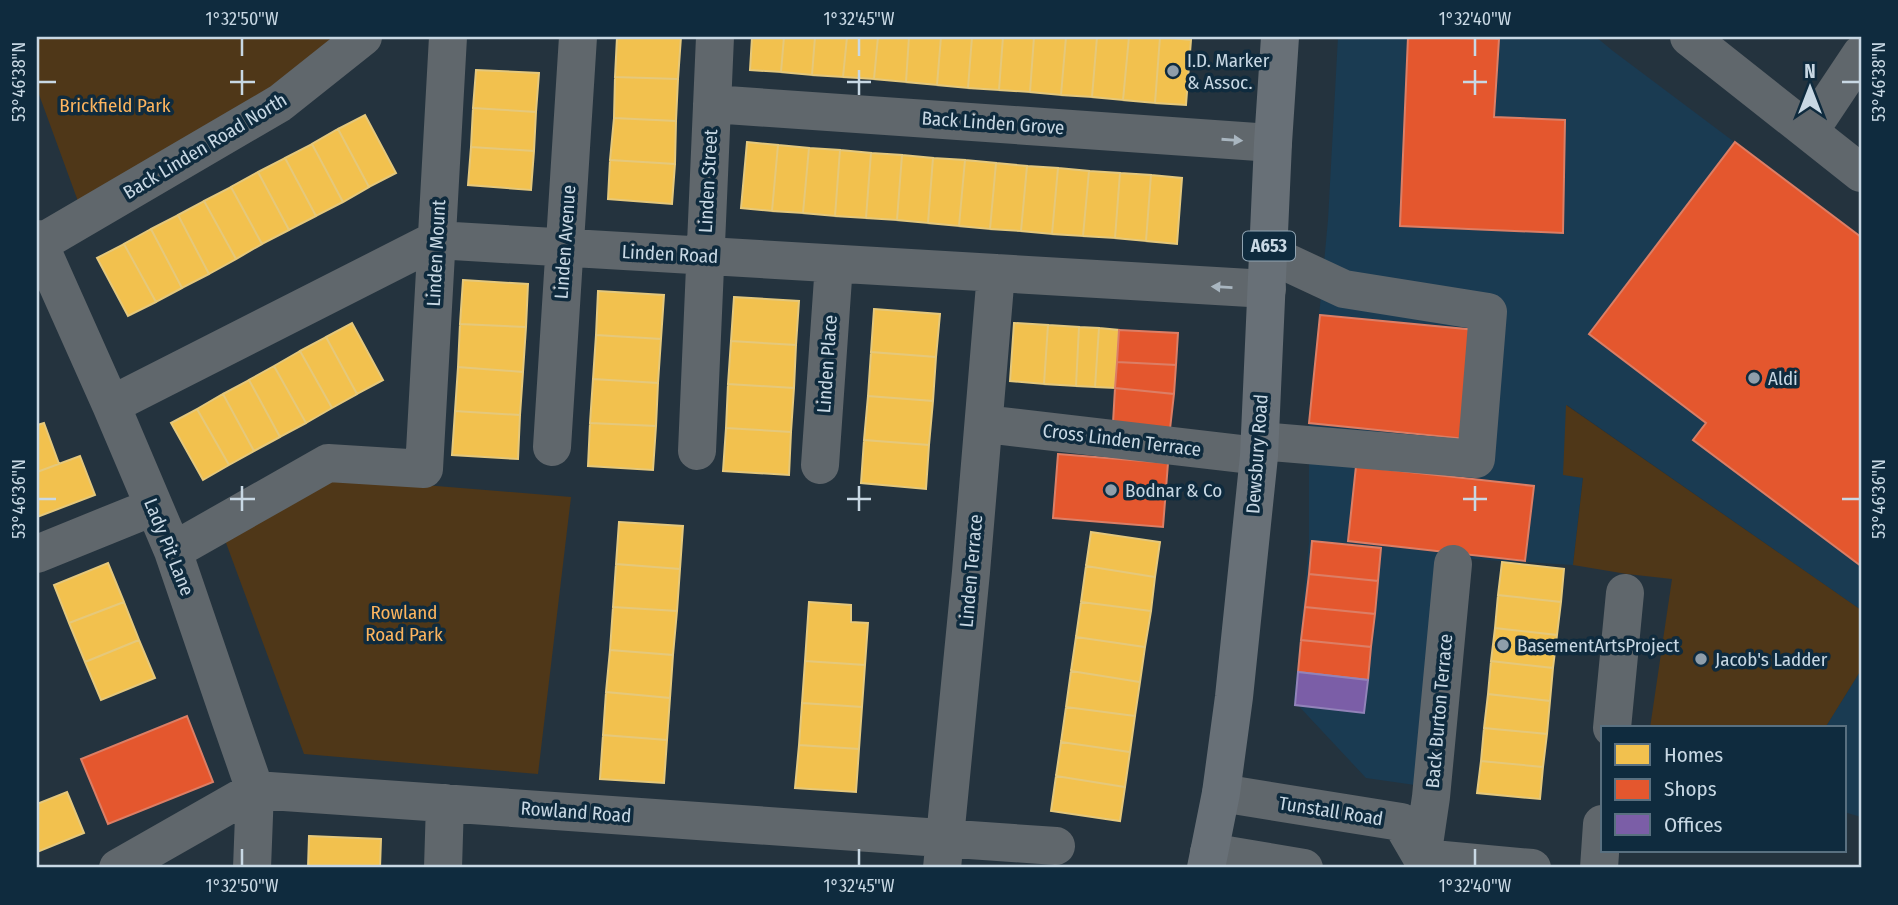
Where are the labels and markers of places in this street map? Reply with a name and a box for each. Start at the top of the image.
place label: I.D. Marker & Assoc. [1187,49,1270,94]
marker: I.D. Marker & Assoc. [1165,63,1181,79]
place label: Aldi [1768,367,1798,390]
marker: Aldi [1746,370,1762,386]
place label: Bodnar & Co [1125,479,1222,502]
marker: Bodnar & Co [1103,482,1119,498]
place label: BasementArtsProject [1517,634,1680,657]
marker: BasementArtsProject [1495,637,1511,653]
place label: Jacob's Ladder [1715,648,1828,671]
marker: Jacob's Ladder [1693,651,1709,667]

